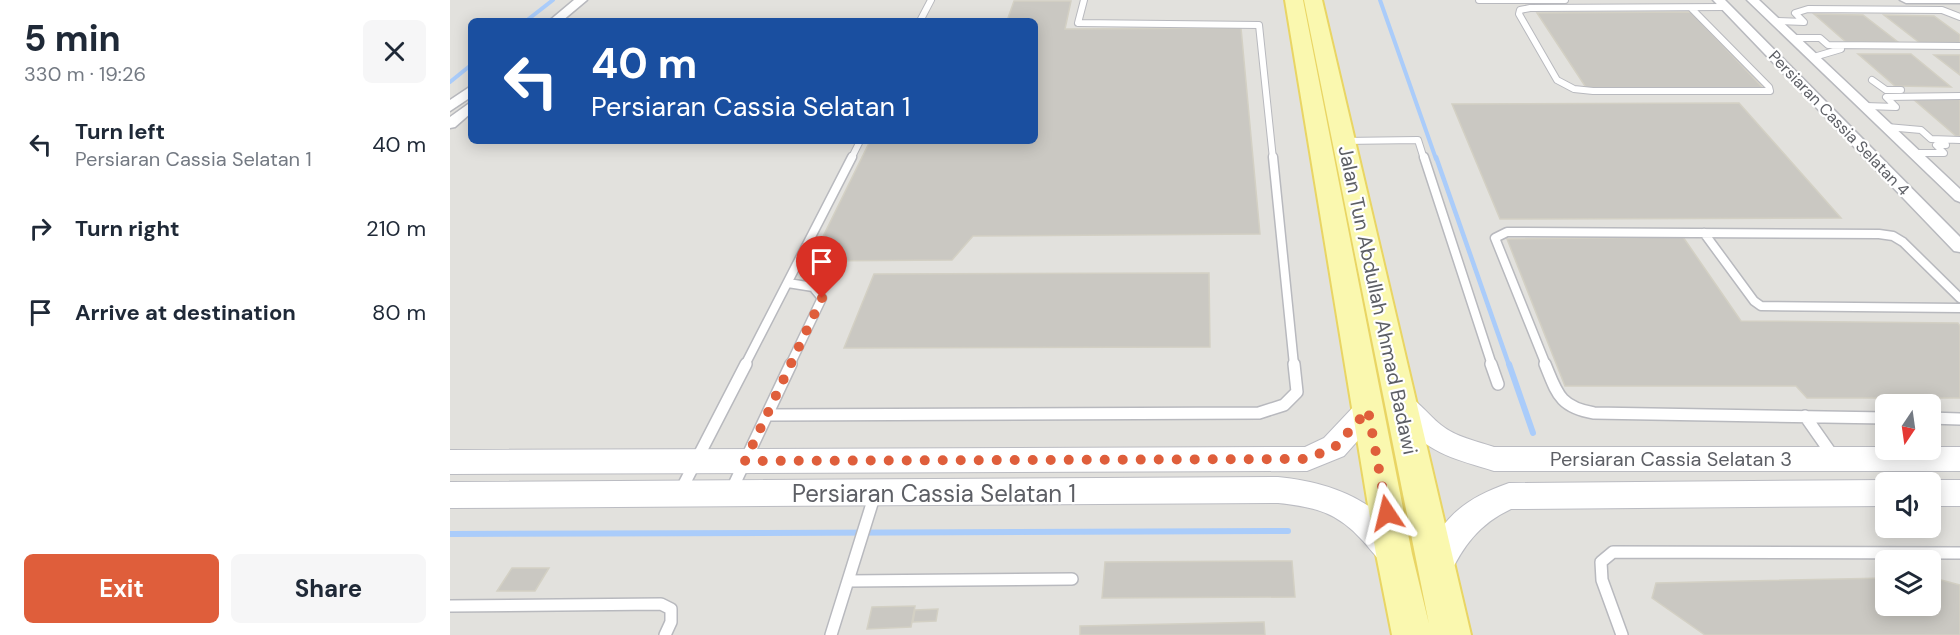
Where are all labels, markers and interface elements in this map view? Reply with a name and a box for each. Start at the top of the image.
text: 5 min [24,15,121,62]
button: close [363,20,426,83]
text: 40 m [591,36,697,91]
icon: left [492,42,570,120]
street label: Persiaran Cassia Selatan 4 [1764,46,1914,200]
text: 330 m · 19:26 [24,61,146,87]
text: Persiaran Cassia Selatan 1 [591,89,911,124]
text: Turn left [75,117,165,146]
icon: left [24,128,57,161]
text: 40 m [372,130,426,159]
street label: Jalan Tun Abdullah Ahmad Badawi [1332,143,1424,457]
text: Persiaran Cassia Selatan 1 [75,146,312,172]
icon: right [24,212,57,245]
text: Turn right [75,214,180,243]
text: 210 m [366,214,426,243]
pin [796,236,847,298]
icon: arrive [805,245,838,278]
icon: arrive [24,296,57,329]
text: Arrive at destination [75,298,296,327]
text: 80 m [372,298,426,327]
north arrow [1875,394,1941,460]
map controls [1875,394,1941,616]
street label: Persiaran Cassia Selatan 3 [1550,446,1792,472]
button: sound [1875,472,1941,538]
street label: Persiaran Cassia Selatan 1 [792,478,1076,509]
position arrow [1355,481,1419,545]
button: layers [1875,550,1941,616]
button: Exit [24,554,219,623]
button: Share [231,554,426,623]

